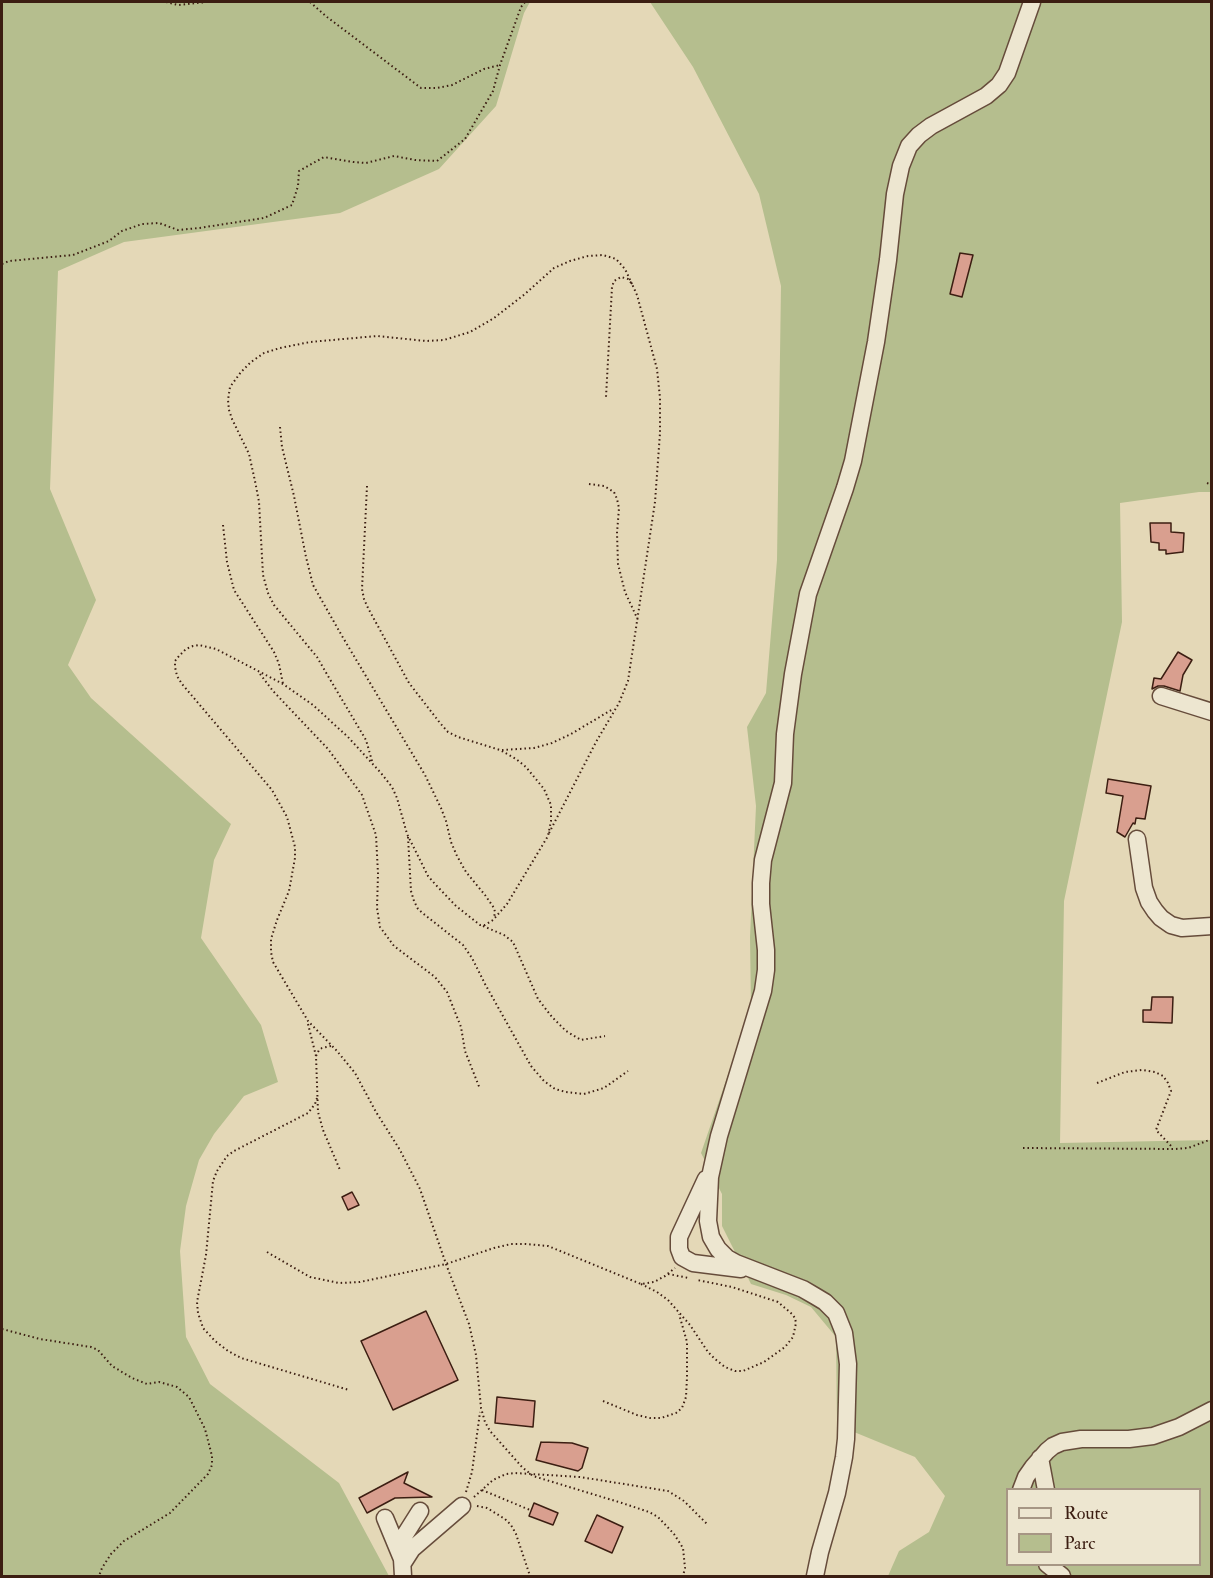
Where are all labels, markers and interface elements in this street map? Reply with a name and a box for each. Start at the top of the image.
legend [1006,1488,1201,1566]
text: Route [1064,1502,1108,1525]
text: Parc [1064,1532,1095,1555]

